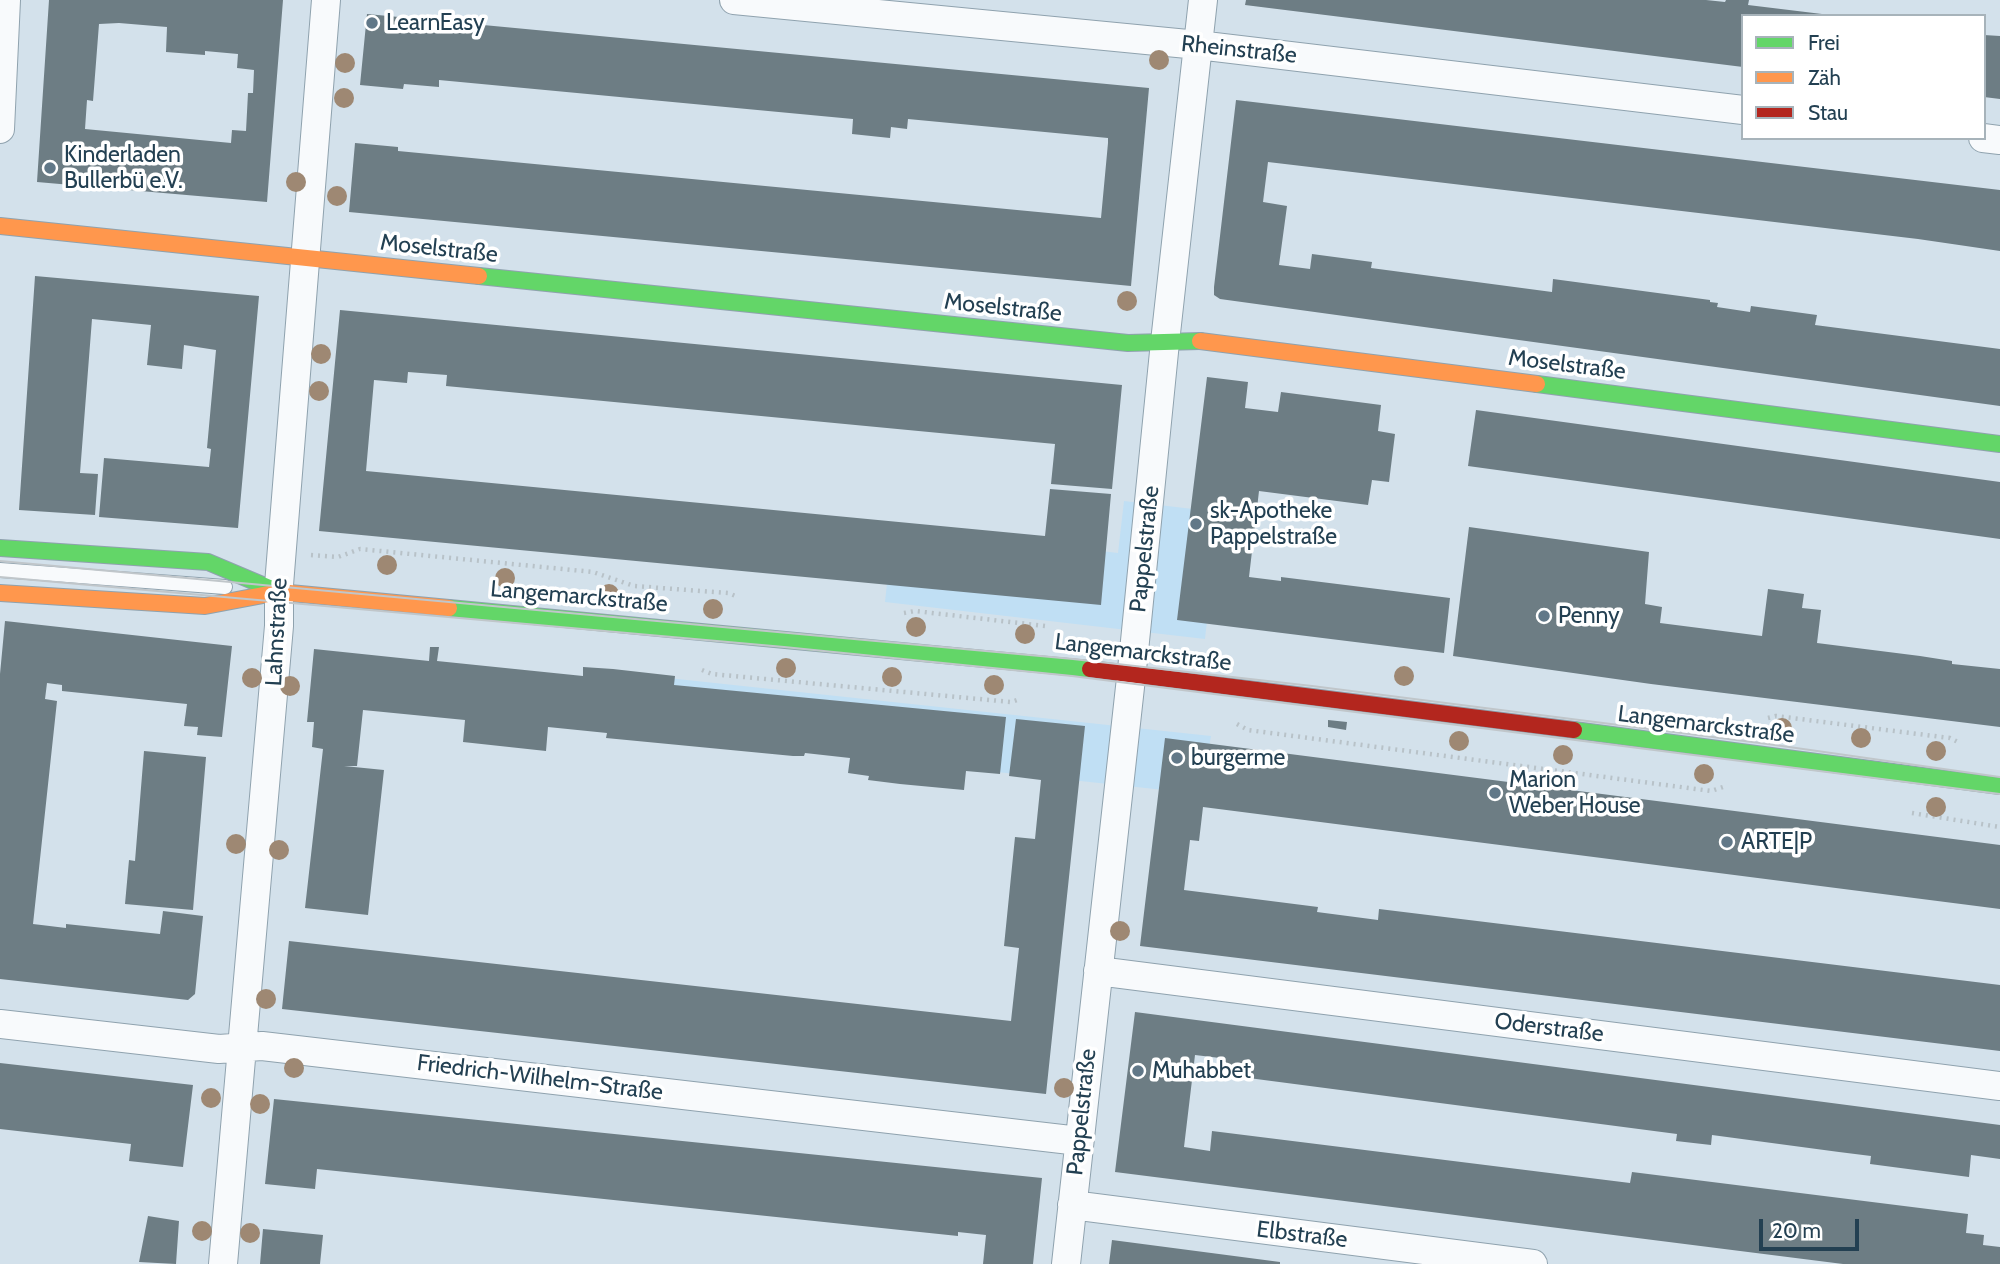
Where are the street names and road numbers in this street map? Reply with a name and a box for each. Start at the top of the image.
street label: Rheinstraße [1180,30,1298,70]
street label: Moselstraße [379,229,499,269]
street label: Moselstraße [943,288,1063,328]
street label: Moselstraße [1507,344,1627,386]
street label: Pappelstraße [1125,484,1165,614]
street label: Langemarckstraße [489,575,669,619]
street label: Lahnstraße [260,577,294,687]
street label: Langemarckstraße [1053,628,1233,678]
street label: Langemarckstraße [1616,700,1796,750]
street label: Oderstraße [1493,1008,1605,1048]
street label: Pappelstraße [1062,1047,1102,1177]
street label: Friedrich-Wilhelm-Straße [416,1049,664,1107]
street label: Elbstraße [1255,1216,1349,1254]

